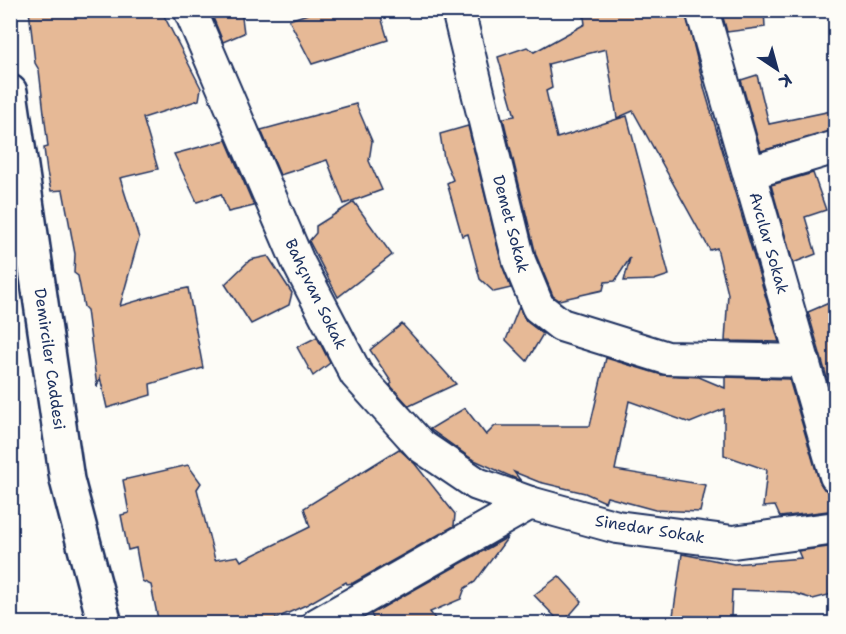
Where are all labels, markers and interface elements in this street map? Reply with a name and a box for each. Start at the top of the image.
north arrow [747,39,807,99]
text: K [775,69,796,92]
street label: Demet Sokak [488,173,534,275]
street label: Avcılar Sokak [744,190,794,296]
street label: Bahçıvan Sokak [280,235,352,353]
street label: Demirciler Caddesi [30,287,70,431]
street label: Sinedar Sokak [594,510,706,548]

